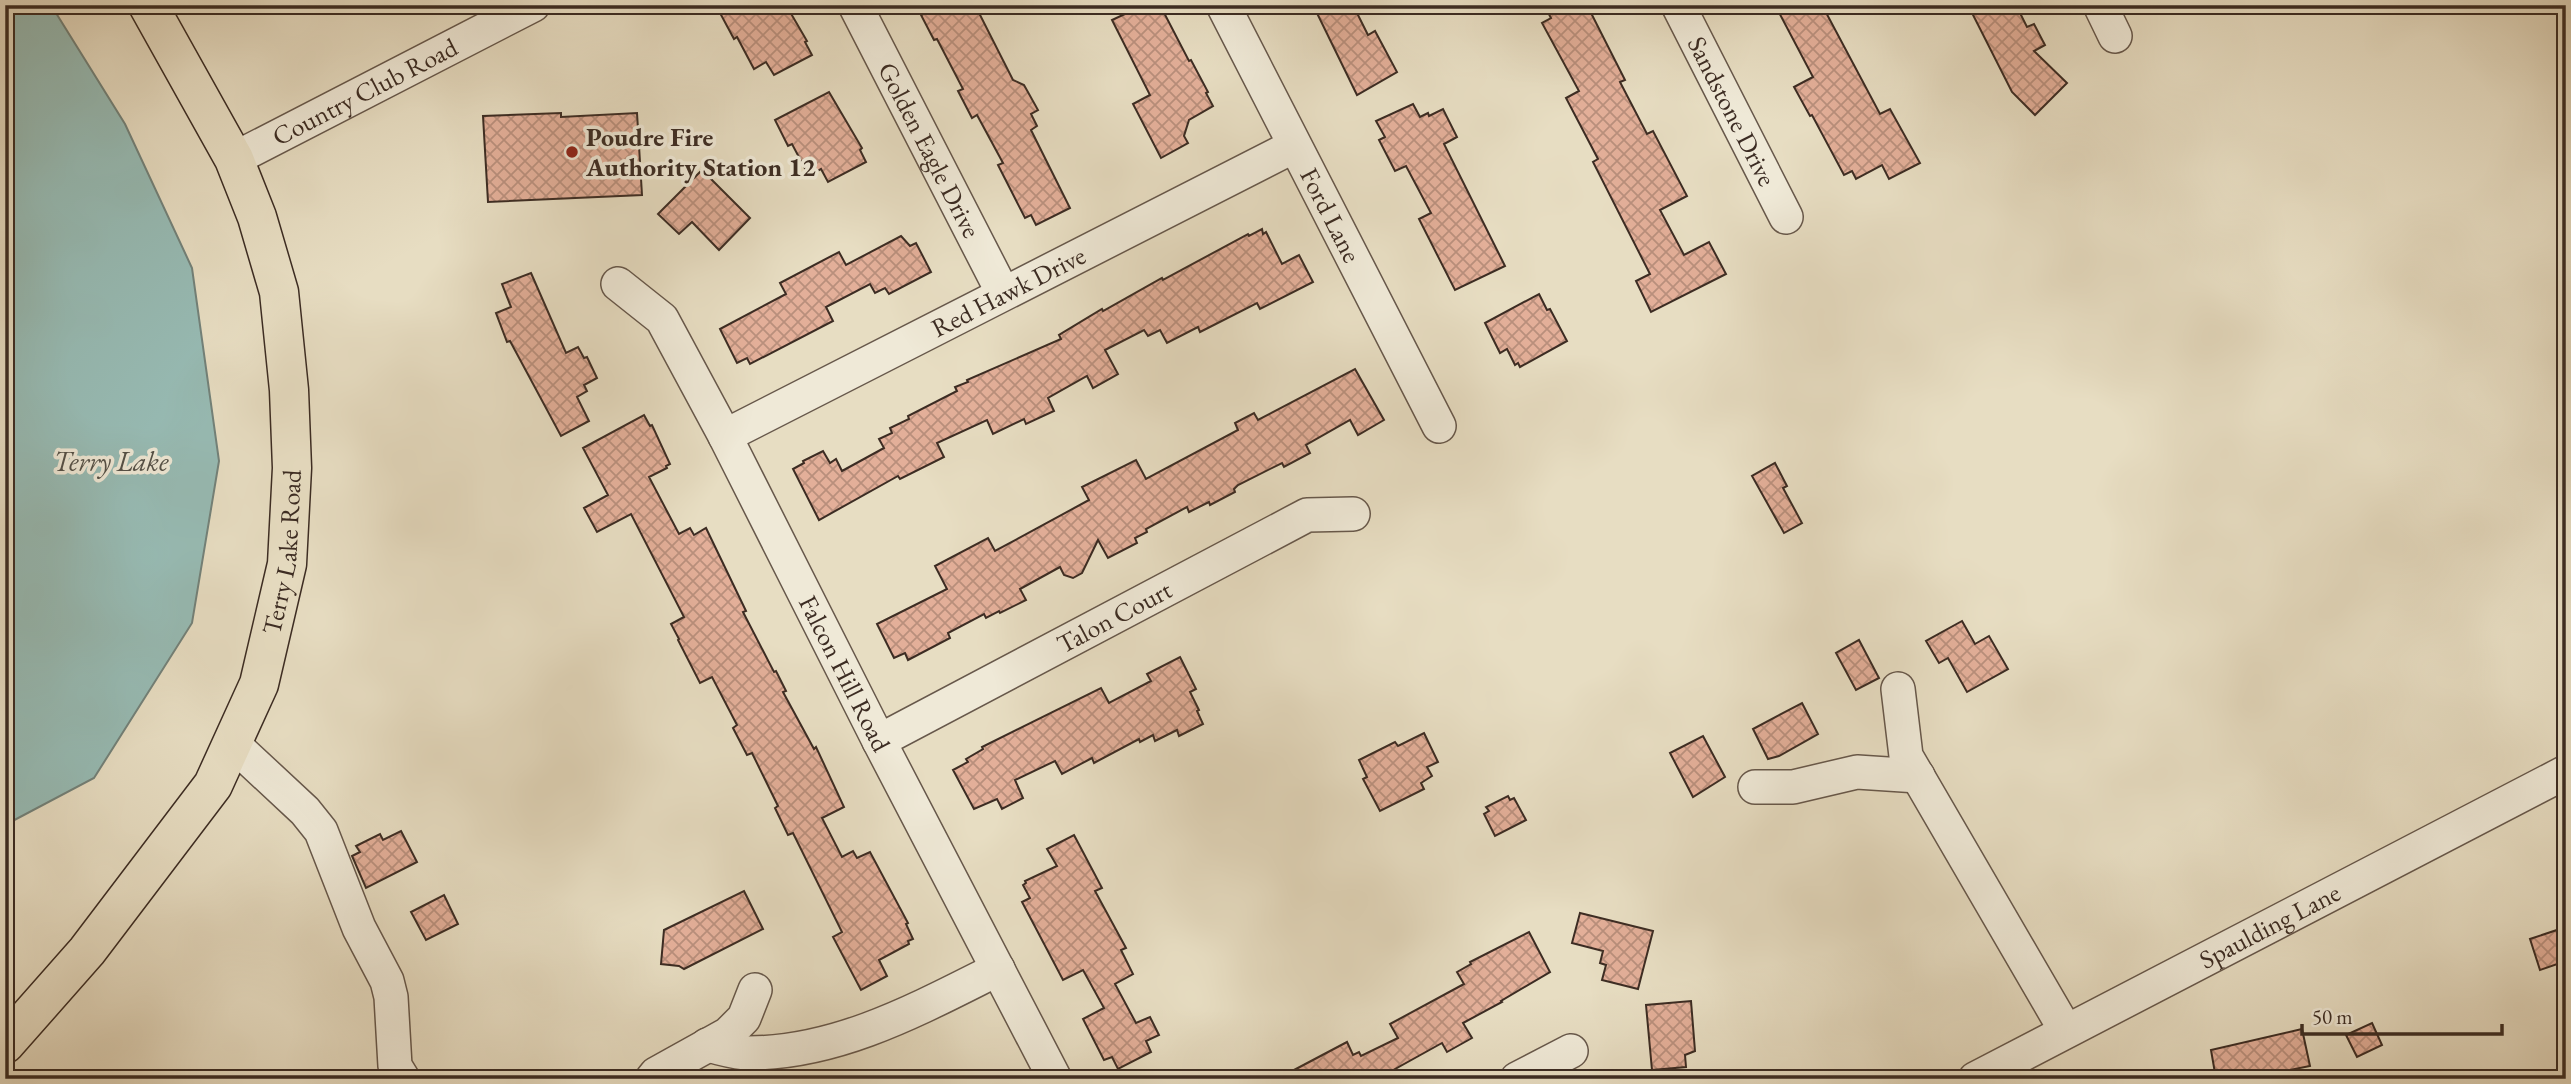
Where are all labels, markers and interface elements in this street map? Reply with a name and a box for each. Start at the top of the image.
street label: Country Club Road [266,30,464,153]
street label: Sandstone Drive [1680,30,1784,192]
street label: Golden Eagle Drive [870,56,989,243]
place label: Poudre Fire Authority Station 12 [585,120,816,184]
marker: Poudre Fire Authority Station 12 [564,144,580,160]
street label: Ford Lane [1292,162,1369,268]
street label: Red Hawk Drive [926,238,1091,345]
water label: Terry Lake [54,443,169,479]
street label: Terry Lake Road [254,468,309,638]
street label: Talon Court [1051,573,1177,661]
street label: Falcon Hill Road [791,590,899,758]
street label: Spaulding Lane [2193,875,2346,977]
scale bar [2302,993,2501,1037]
text: 50 m [2312,1003,2353,1030]

